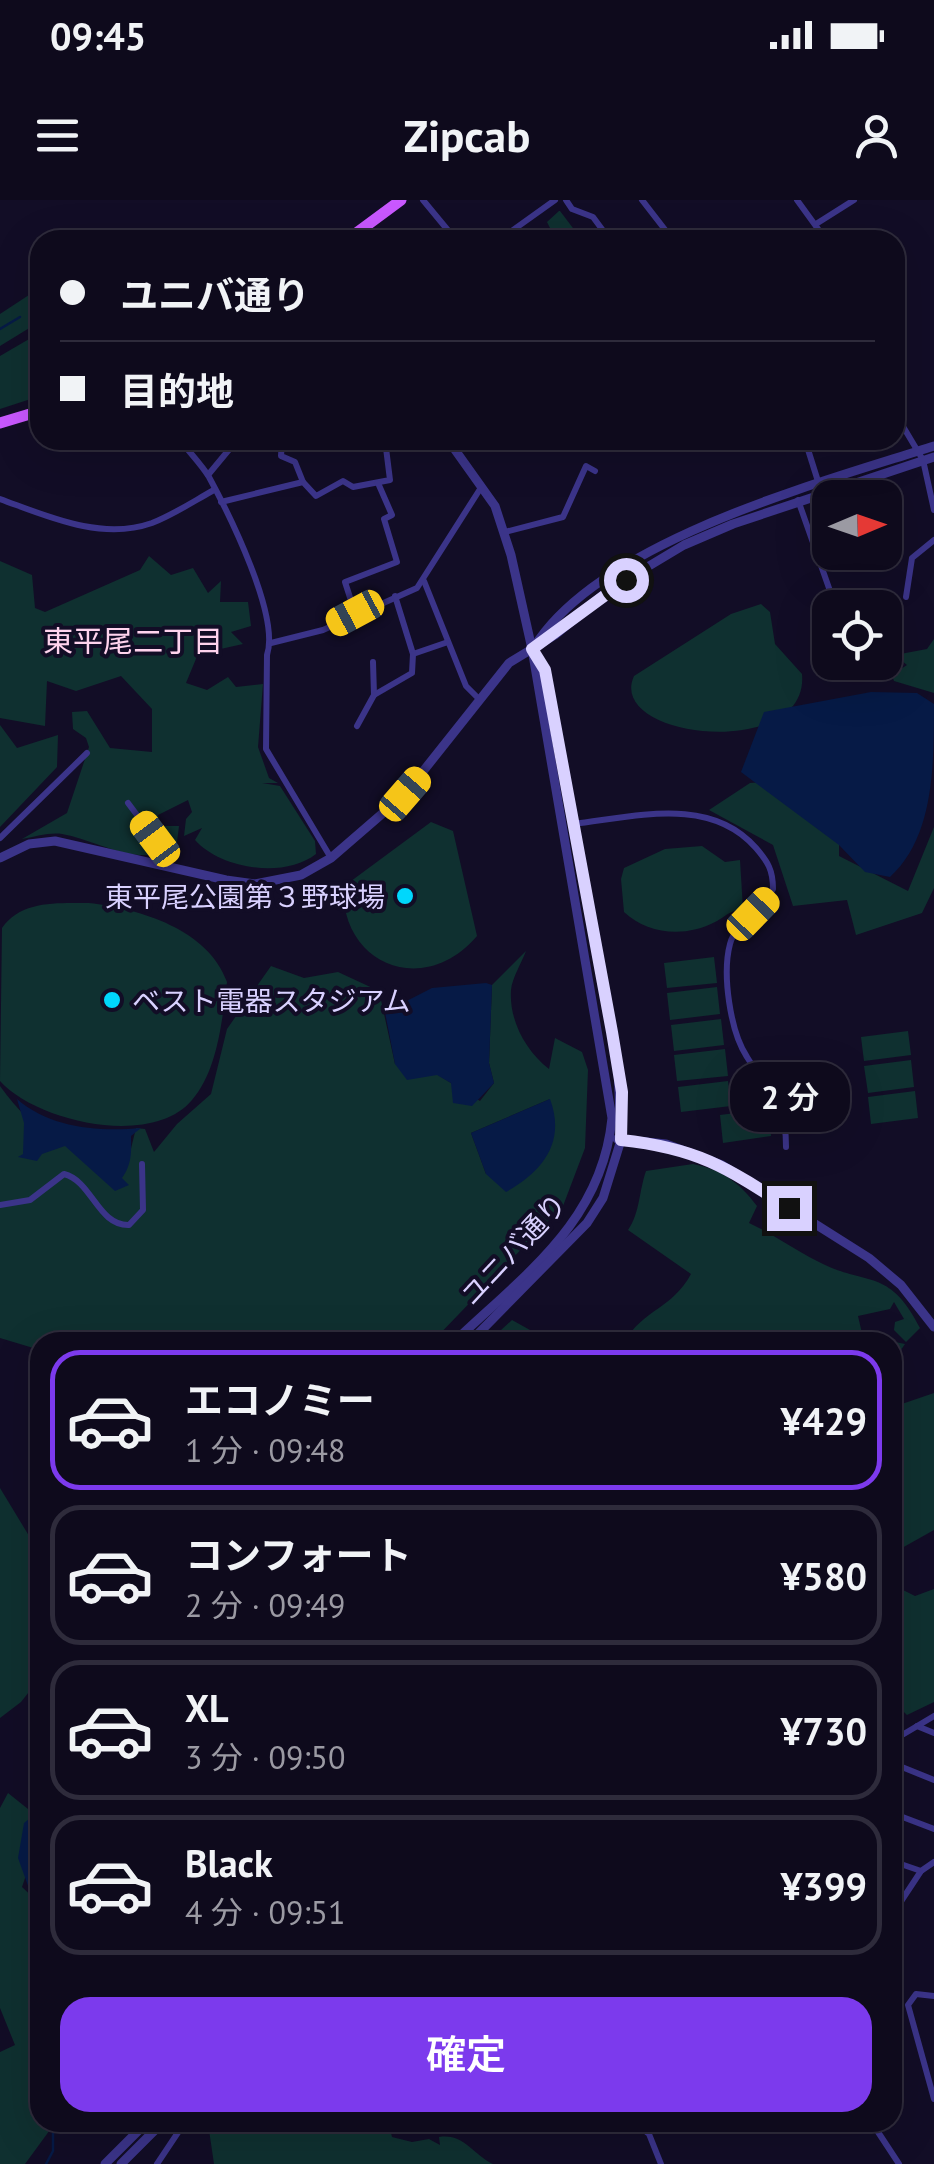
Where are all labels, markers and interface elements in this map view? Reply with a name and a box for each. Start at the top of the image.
text: 09:45 [50,11,146,60]
text: Zipcab [404,106,530,164]
icon: menu [30,108,85,163]
icon: person [849,108,904,163]
text: ユニバ通り [120,270,310,319]
text: 目的地 [120,366,234,415]
north arrow [812,480,902,570]
map controls [812,480,902,680]
route start [604,558,649,603]
car [321,586,389,640]
button: locate [812,590,902,680]
district label: 東平尾二丁目 [43,621,223,660]
car [374,762,436,826]
car [125,806,185,872]
place label: 東平尾公園第３野球場 [105,878,385,915]
car [721,882,785,946]
marker: 東平尾公園第３野球場 [394,885,416,907]
place label: ベスト電器スタジアム [132,982,411,1019]
marker: ベスト電器スタジアム [101,989,123,1011]
callout: 2 分 [729,1063,849,1133]
text: 2 分 [761,1076,819,1118]
street label: ユニバ通り [452,1185,574,1313]
route end [767,1186,812,1231]
icon: car [65,1375,155,1465]
text: エコノミー [185,1375,375,1424]
text: ¥429 [781,1396,867,1445]
text: 1 分 · 09:48 [185,1429,345,1471]
icon: car [65,1530,155,1620]
text: コンフォート [185,1530,412,1579]
text: ¥580 [781,1551,867,1600]
text: 2 分 · 09:49 [185,1584,345,1626]
text: XL [185,1683,229,1732]
icon: car [65,1685,155,1775]
text: ¥730 [781,1706,867,1755]
text: 3 分 · 09:50 [185,1736,345,1778]
text: Black [185,1838,273,1887]
icon: car [65,1840,155,1930]
text: ¥399 [781,1861,867,1910]
text: 4 分 · 09:51 [185,1891,345,1933]
button: 確定 [60,1997,872,2112]

